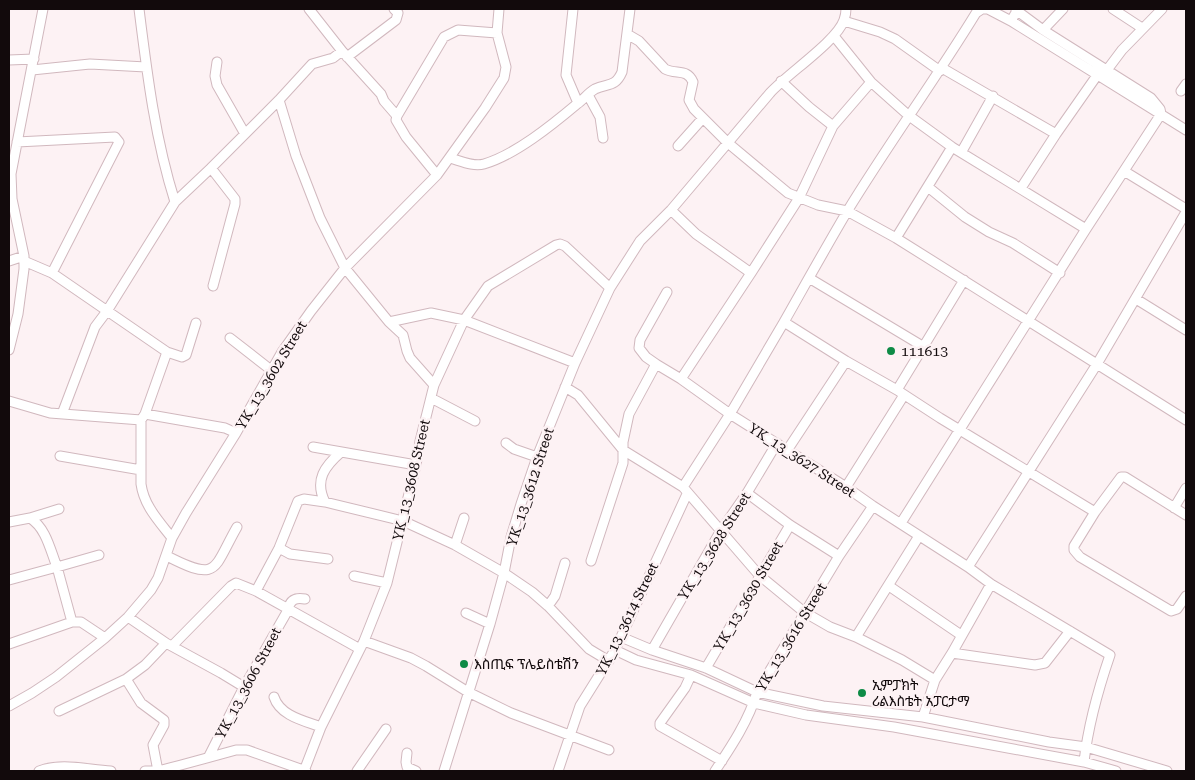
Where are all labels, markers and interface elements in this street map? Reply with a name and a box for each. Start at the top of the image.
street label: YK_13_3602 Street [232,318,310,432]
place label: 111613 [901,343,948,359]
marker: 111613 [885,345,897,357]
street label: YK_13_3608 Street [389,418,433,542]
street label: YK_13_3627 Street [746,420,858,500]
street label: YK_13_3612 Street [503,426,557,548]
street label: YK_13_3628 Street [674,489,754,603]
street label: YK_13_3630 Street [710,538,786,654]
street label: YK_13_3614 Street [593,560,661,678]
street label: YK_13_3616 Street [752,580,830,694]
street label: YK_13_3606 Street [212,625,284,741]
place label: እስጢፍ ፕሌይስቴሽን [474,656,579,672]
marker: እስጢፍ ፕሌይስቴሽን [458,658,470,670]
place label: ኢምፓክት ሪልእስቴት አፓርታማ [872,677,970,709]
marker: ኢምፓክት ሪልእስቴት አፓርታማ [856,687,868,699]

